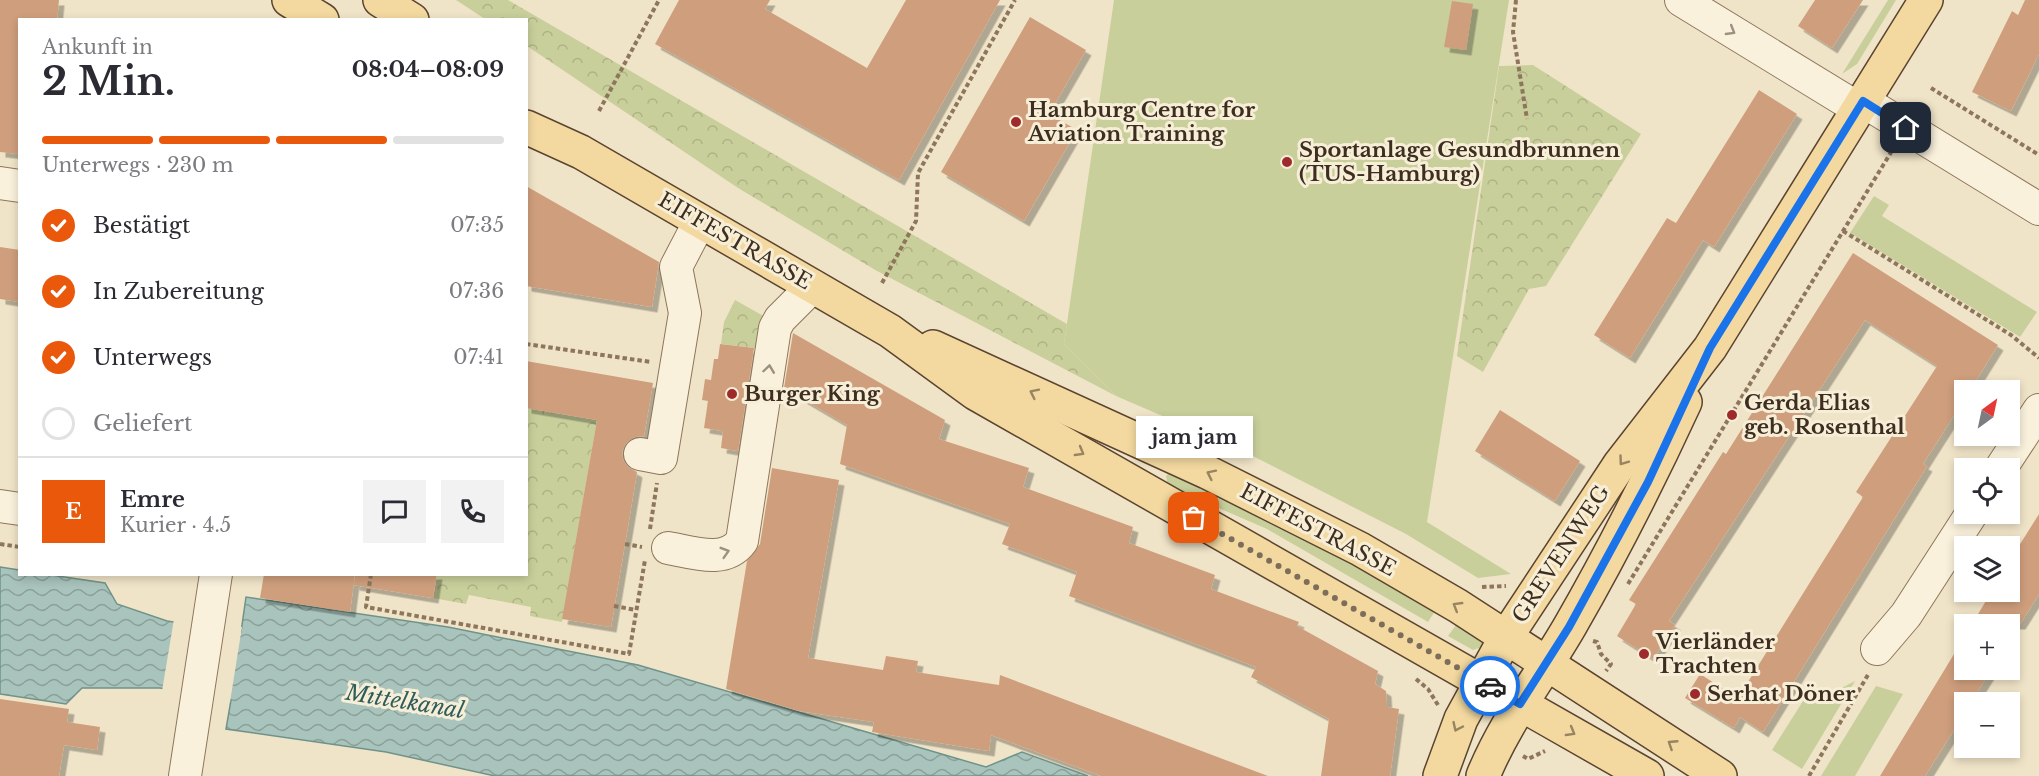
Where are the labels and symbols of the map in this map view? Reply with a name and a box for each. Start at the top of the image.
one-way arrow [1724,23,1735,34]
place label: Hamburg Centre for Aviation Training [1027,97,1256,147]
pin [1880,102,1931,153]
marker: Hamburg Centre for Aviation Training [1009,115,1023,129]
place label: Sportanlage Gesundbrunnen (TUS-Hamburg) [1299,137,1620,187]
marker: Sportanlage Gesundbrunnen (TUS-Hamburg) [1280,155,1294,169]
street label: EIFFESTRASSE [654,187,816,295]
one-way arrow [762,365,775,375]
north arrow [1954,380,2020,446]
place label: Burger King [744,381,881,407]
marker: Burger King [725,387,739,401]
one-way arrow [1029,389,1040,401]
place label: Gerda Elias geb. Rosenthal [1744,390,1905,440]
marker: Gerda Elias geb. Rosenthal [1725,408,1739,422]
callout: jam jam [1136,416,1252,458]
one-way arrow [1074,445,1084,457]
one-way arrow [1619,454,1630,465]
one-way arrow [1207,470,1218,482]
street label: EIFFESTRASSE [1236,478,1400,582]
street label: GREVENWEG [1507,480,1615,628]
pin [1168,492,1219,543]
one-way arrow [719,547,730,559]
one-way arrow [1453,602,1463,613]
place label: Vierländer Trachten [1655,629,1776,679]
marker: Vierländer Trachten [1637,647,1651,661]
courier [1460,656,1520,716]
water label: Mittelkanal [343,679,466,724]
place label: Serhat Döner [1707,681,1856,707]
marker: Serhat Döner [1688,687,1702,701]
one-way arrow [1453,721,1465,732]
one-way arrow [1565,725,1575,737]
one-way arrow [1667,740,1678,751]

